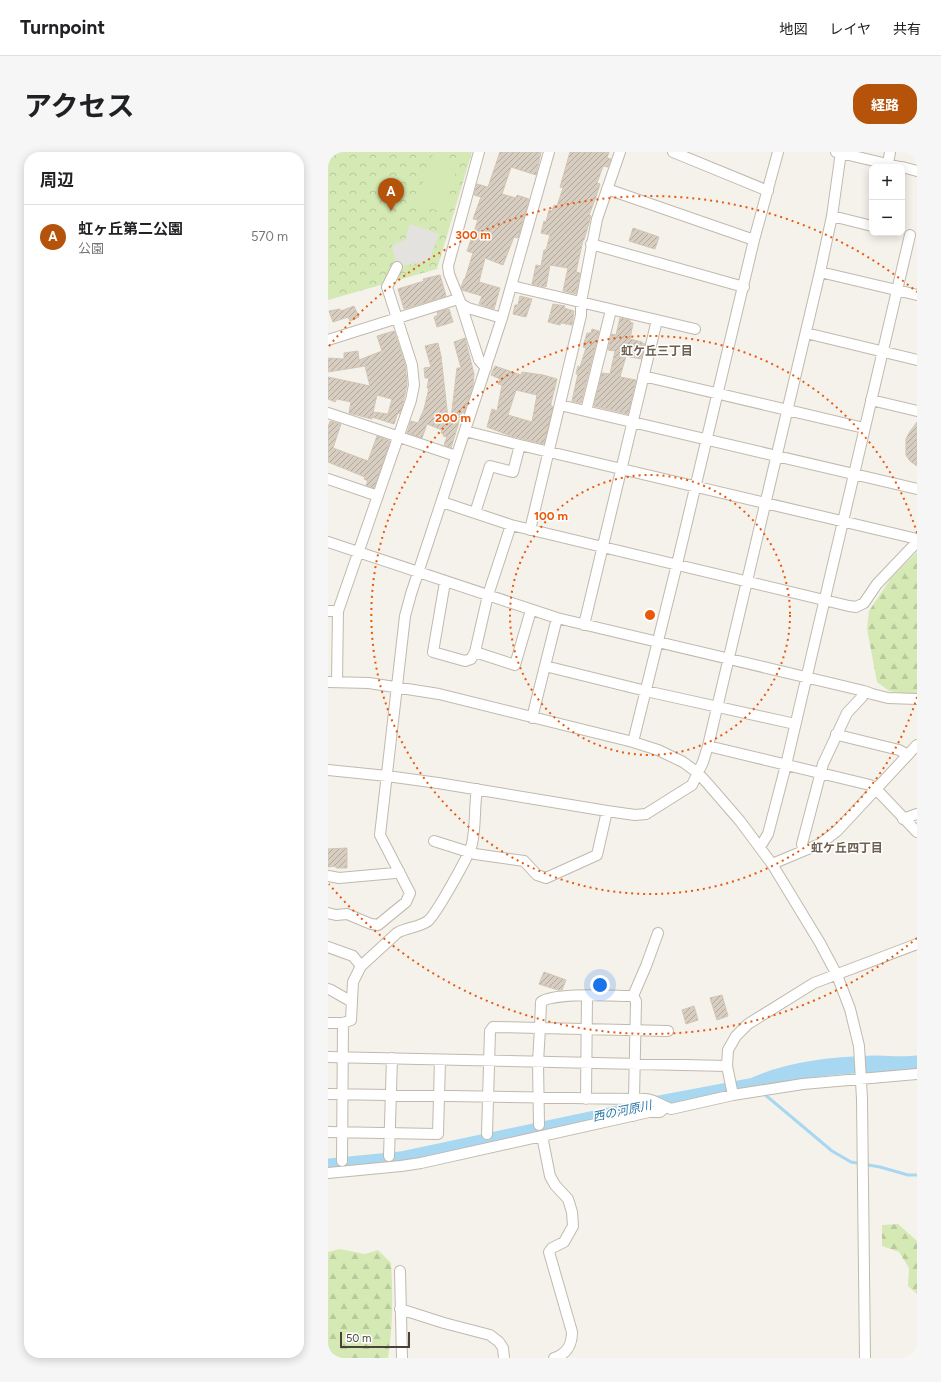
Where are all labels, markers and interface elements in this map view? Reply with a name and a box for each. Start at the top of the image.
text: Turnpoint [20,16,105,39]
text: 地図 [779,21,807,38]
text: レイヤ [829,21,871,38]
text: 共有 [893,21,921,38]
button: 経路 [853,84,917,124]
text: アクセス [24,89,135,123]
map controls [869,164,905,236]
button: + [869,164,905,200]
text: 周辺 [40,170,74,190]
pin: A [378,178,404,211]
button: − [869,200,905,236]
text: 虹ヶ丘第二公園 [78,220,183,238]
text: 300 m [455,228,491,242]
text: A [48,229,58,244]
text: 570 m [251,229,288,244]
text: 公園 [78,241,104,256]
district label: 虹ケ丘三丁目 [621,344,693,358]
text: 200 m [435,411,471,425]
text: 100 m [534,509,568,523]
centre of rings [643,608,657,622]
district label: 虹ケ丘四丁目 [811,841,883,855]
your location [590,975,610,995]
water label: 西の河原川 [591,1098,655,1124]
scale bar [340,1330,410,1349]
text: 50 m [346,1332,371,1345]

